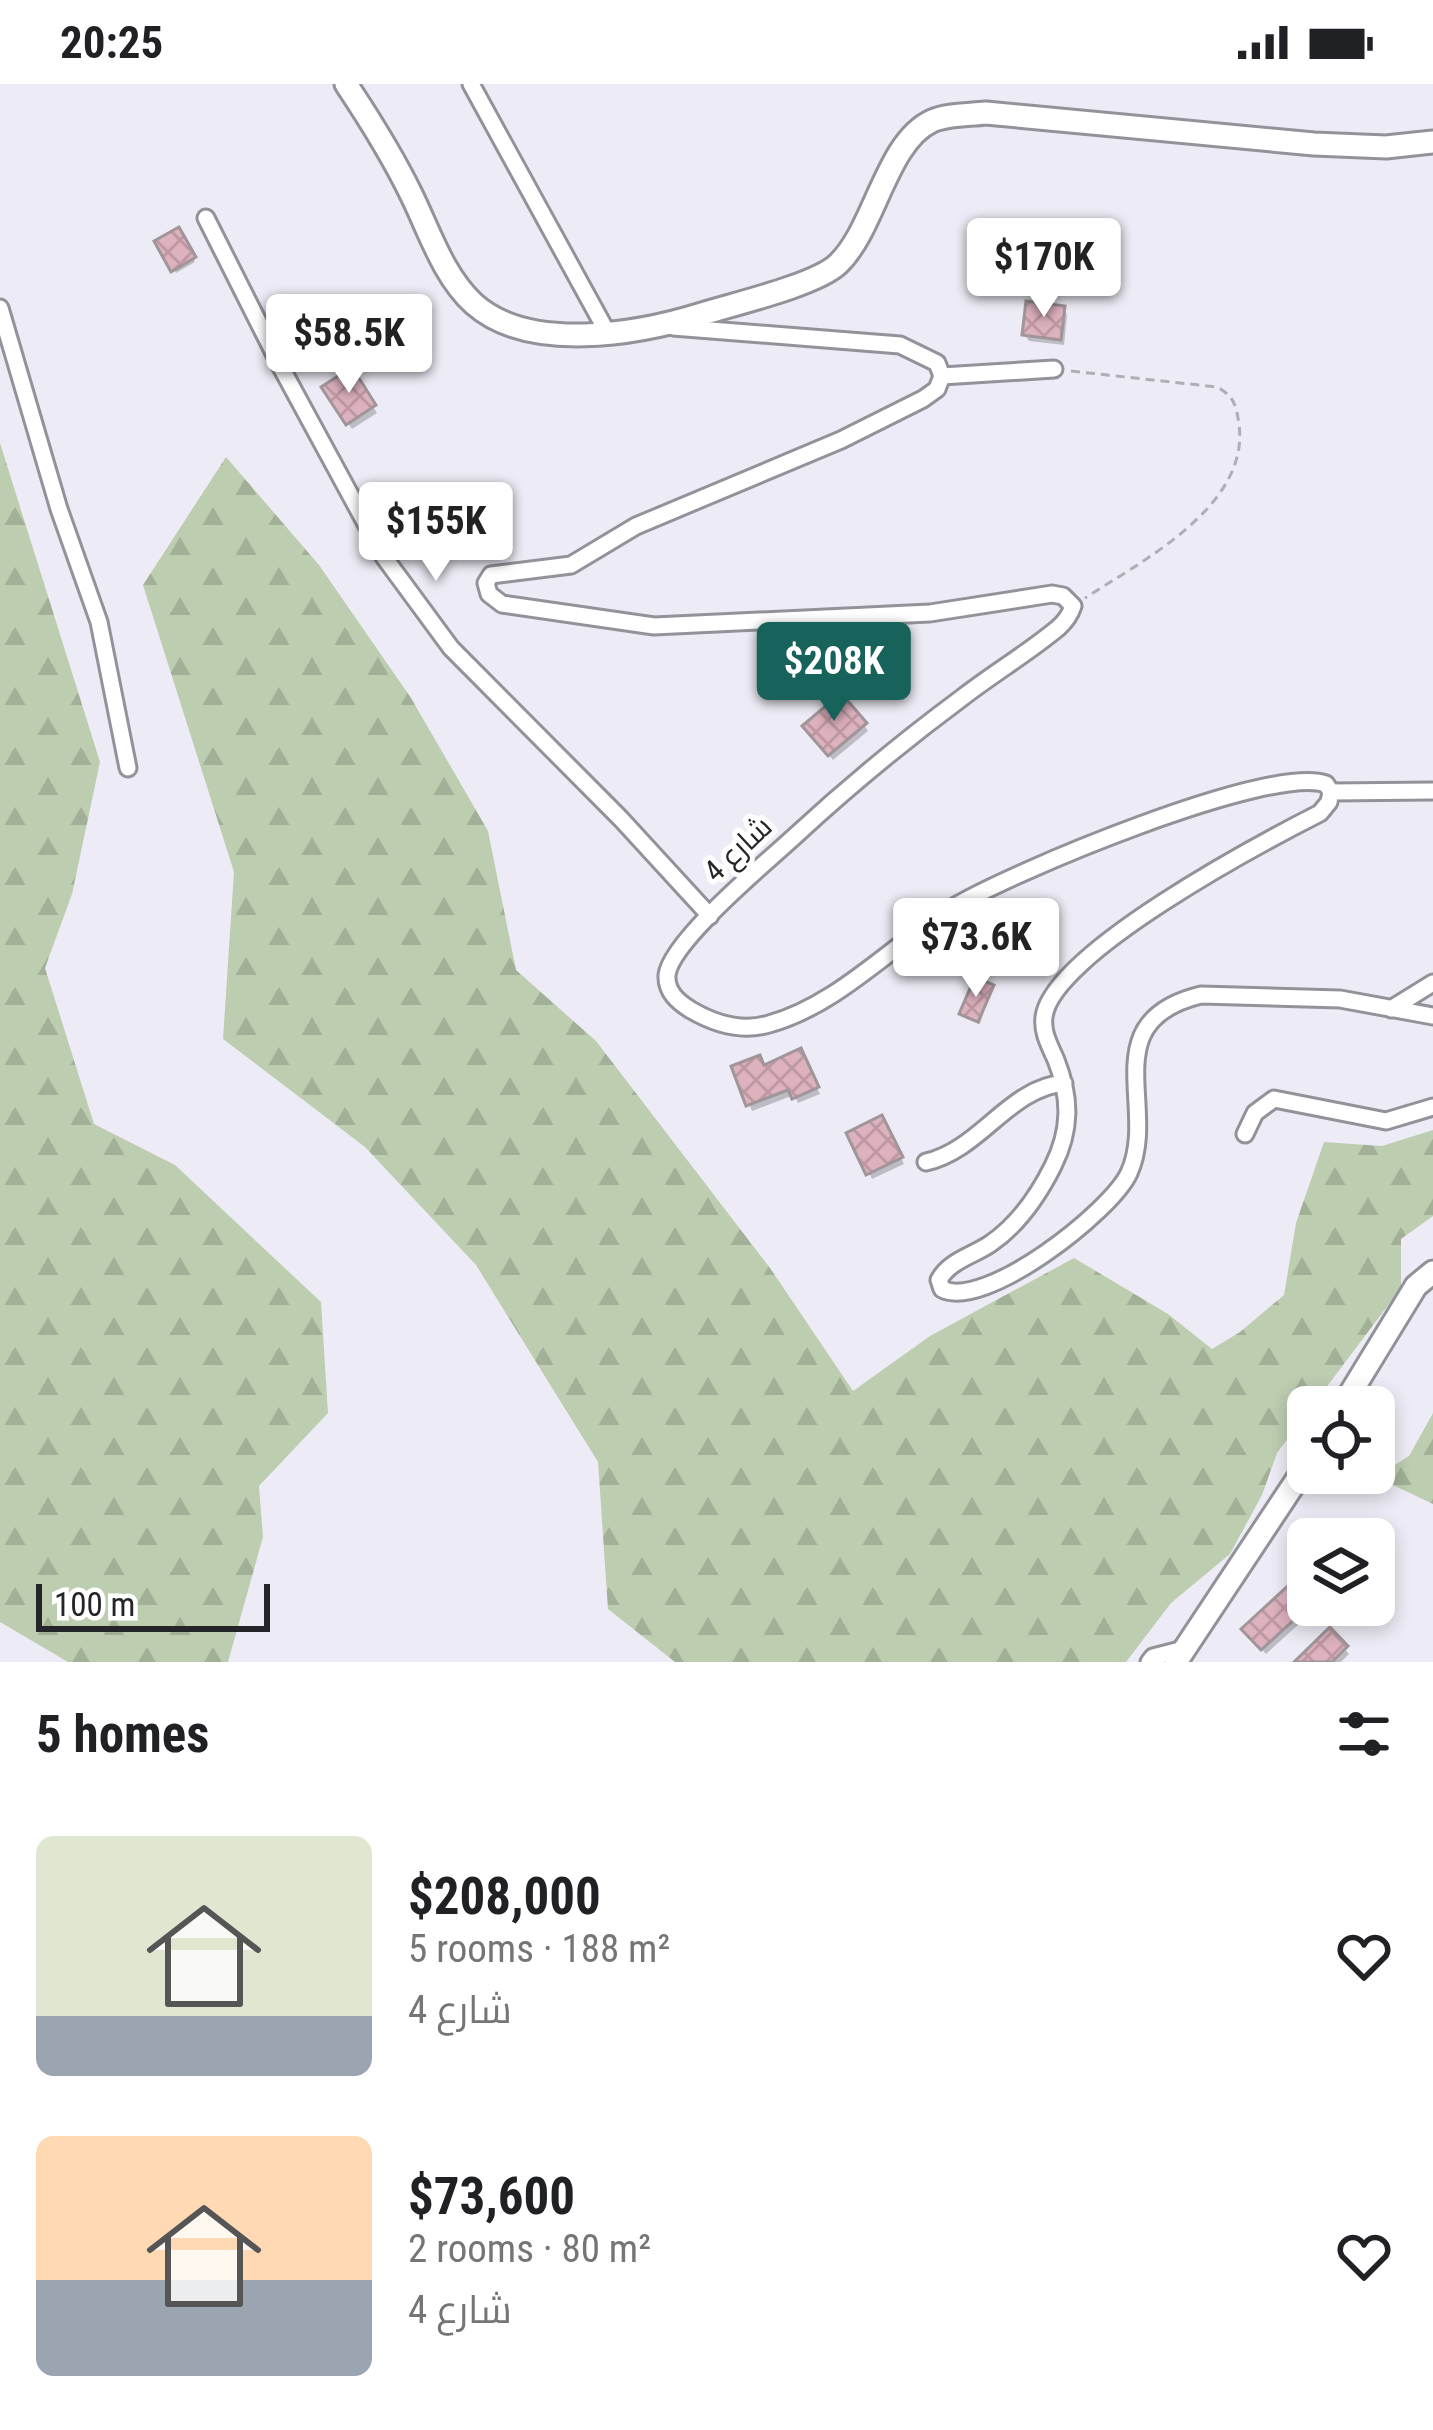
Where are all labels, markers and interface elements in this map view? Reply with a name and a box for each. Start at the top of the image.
text: 20:25 [60,16,163,69]
pin: $170K [960,218,1128,320]
text: $170K [994,234,1094,280]
pin: $58.5K [251,294,447,396]
text: $58.5K [293,310,405,356]
pin: $155K [352,482,520,584]
text: $155K [386,498,486,544]
pin: $208K [750,622,918,724]
text: $208K [784,638,884,684]
street label: شارع 4 [697,809,781,891]
pin: $73.6K [878,898,1074,1000]
text: $73.6K [920,914,1032,960]
map controls [1287,1386,1395,1626]
button: locate [1287,1386,1395,1494]
button: layers [1287,1518,1395,1626]
scale bar [36,1578,270,1631]
text: 100 m [54,1585,135,1624]
icon: filters [1331,1701,1397,1767]
text: 5 homes [36,1705,209,1764]
text: $208,000 [408,1867,601,1926]
icon: home [132,1884,276,2028]
icon: heart [1331,1923,1397,1989]
text: 5 rooms · 188 m² [408,1926,670,1972]
text: شارع 4 [408,1987,512,2033]
text: $73,600 [408,2167,575,2226]
icon: home [132,2184,276,2328]
icon: heart [1331,2223,1397,2289]
text: 2 rooms · 80 m² [408,2226,651,2272]
text: شارع 4 [408,2287,512,2333]

